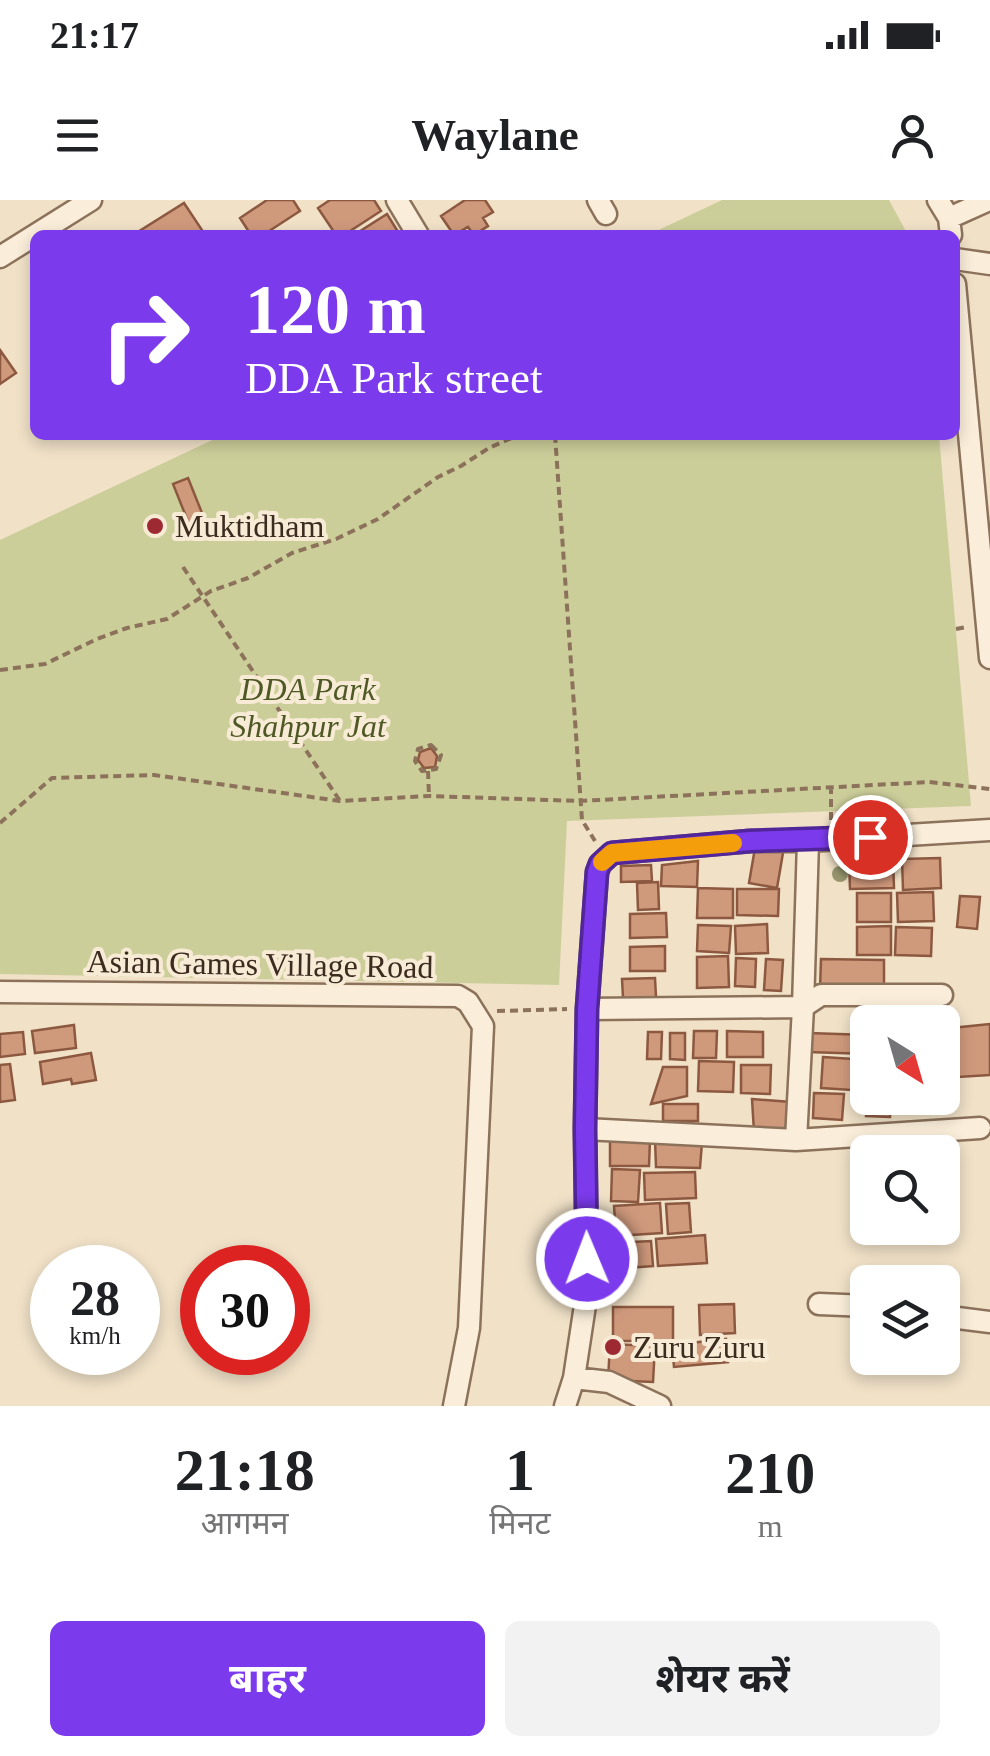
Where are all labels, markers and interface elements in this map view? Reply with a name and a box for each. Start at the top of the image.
text: 21:17 [50,14,139,56]
icon: menu [50,108,105,163]
icon: person [885,108,940,163]
text: Waylane [411,110,579,160]
icon: right [80,270,210,400]
text: 120 m [245,271,426,348]
text: DDA Park street [245,353,542,403]
place label: Muktidham [175,508,324,544]
marker: Muktidham [144,515,166,537]
park label: DDA Park Shahpur Jat [230,671,387,744]
pin [828,795,913,880]
icon: arrive [843,810,898,865]
street label: Asian Games Village Road [86,943,434,985]
north arrow [850,1005,960,1115]
map controls [850,1005,960,1375]
button: search [850,1135,960,1245]
position arrow [535,1207,639,1311]
speed limit sign: 30 [180,1245,310,1375]
button: layers [850,1265,960,1375]
text: 28 [70,1270,120,1326]
text: km/h [69,1322,121,1349]
place label: Zuru Zuru [633,1329,765,1365]
marker: Zuru Zuru [602,1336,624,1358]
text: 21:18 [175,1437,315,1503]
text: 1 [505,1437,535,1503]
text: 210 [725,1440,815,1506]
text: आगमन [201,1505,288,1541]
text: मिनट [489,1505,551,1541]
text: m [758,1508,783,1544]
button: बाहर [50,1621,485,1736]
button: शेयर करें [505,1621,940,1736]

